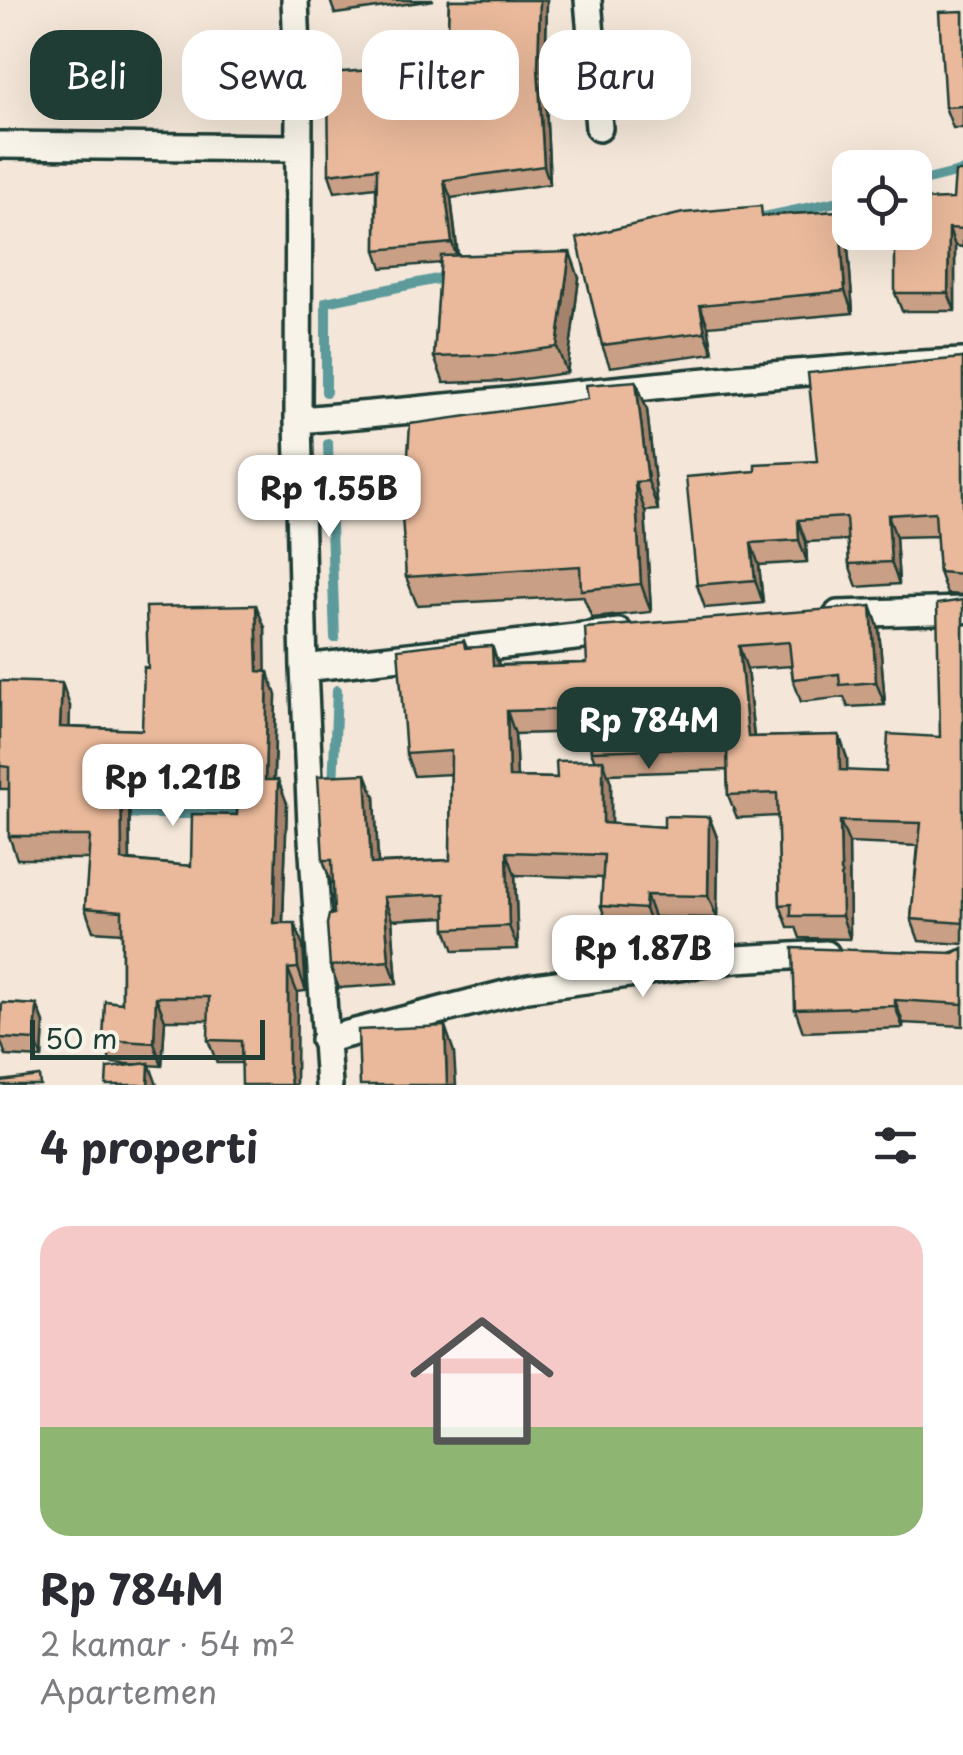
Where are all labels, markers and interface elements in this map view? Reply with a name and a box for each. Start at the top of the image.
chip: Beli [30,30,162,120]
chip: Sewa [182,30,342,120]
chip: Filter [362,30,519,120]
chip: Baru [539,30,691,120]
map controls [832,150,932,250]
button: locate [832,150,932,250]
pin: Rp 1.55B [226,455,432,540]
text: Rp 1.55B [260,463,398,511]
pin: Rp 784M [557,687,741,772]
text: Rp 784M [579,695,719,743]
pin: Rp 1.21B [70,744,276,829]
text: Rp 1.21B [104,752,242,800]
pin: Rp 1.87B [540,915,746,1000]
text: Rp 1.87B [574,923,712,971]
scale bar [30,1015,265,1060]
text: 50 m [45,1016,118,1059]
text: 4 properti [40,1114,258,1177]
icon: filters [868,1118,923,1173]
icon: home [392,1291,572,1471]
text: Rp 784M [40,1556,224,1619]
text: 2 kamar · 54 m² [40,1619,295,1667]
text: Apartemen [40,1667,217,1715]

